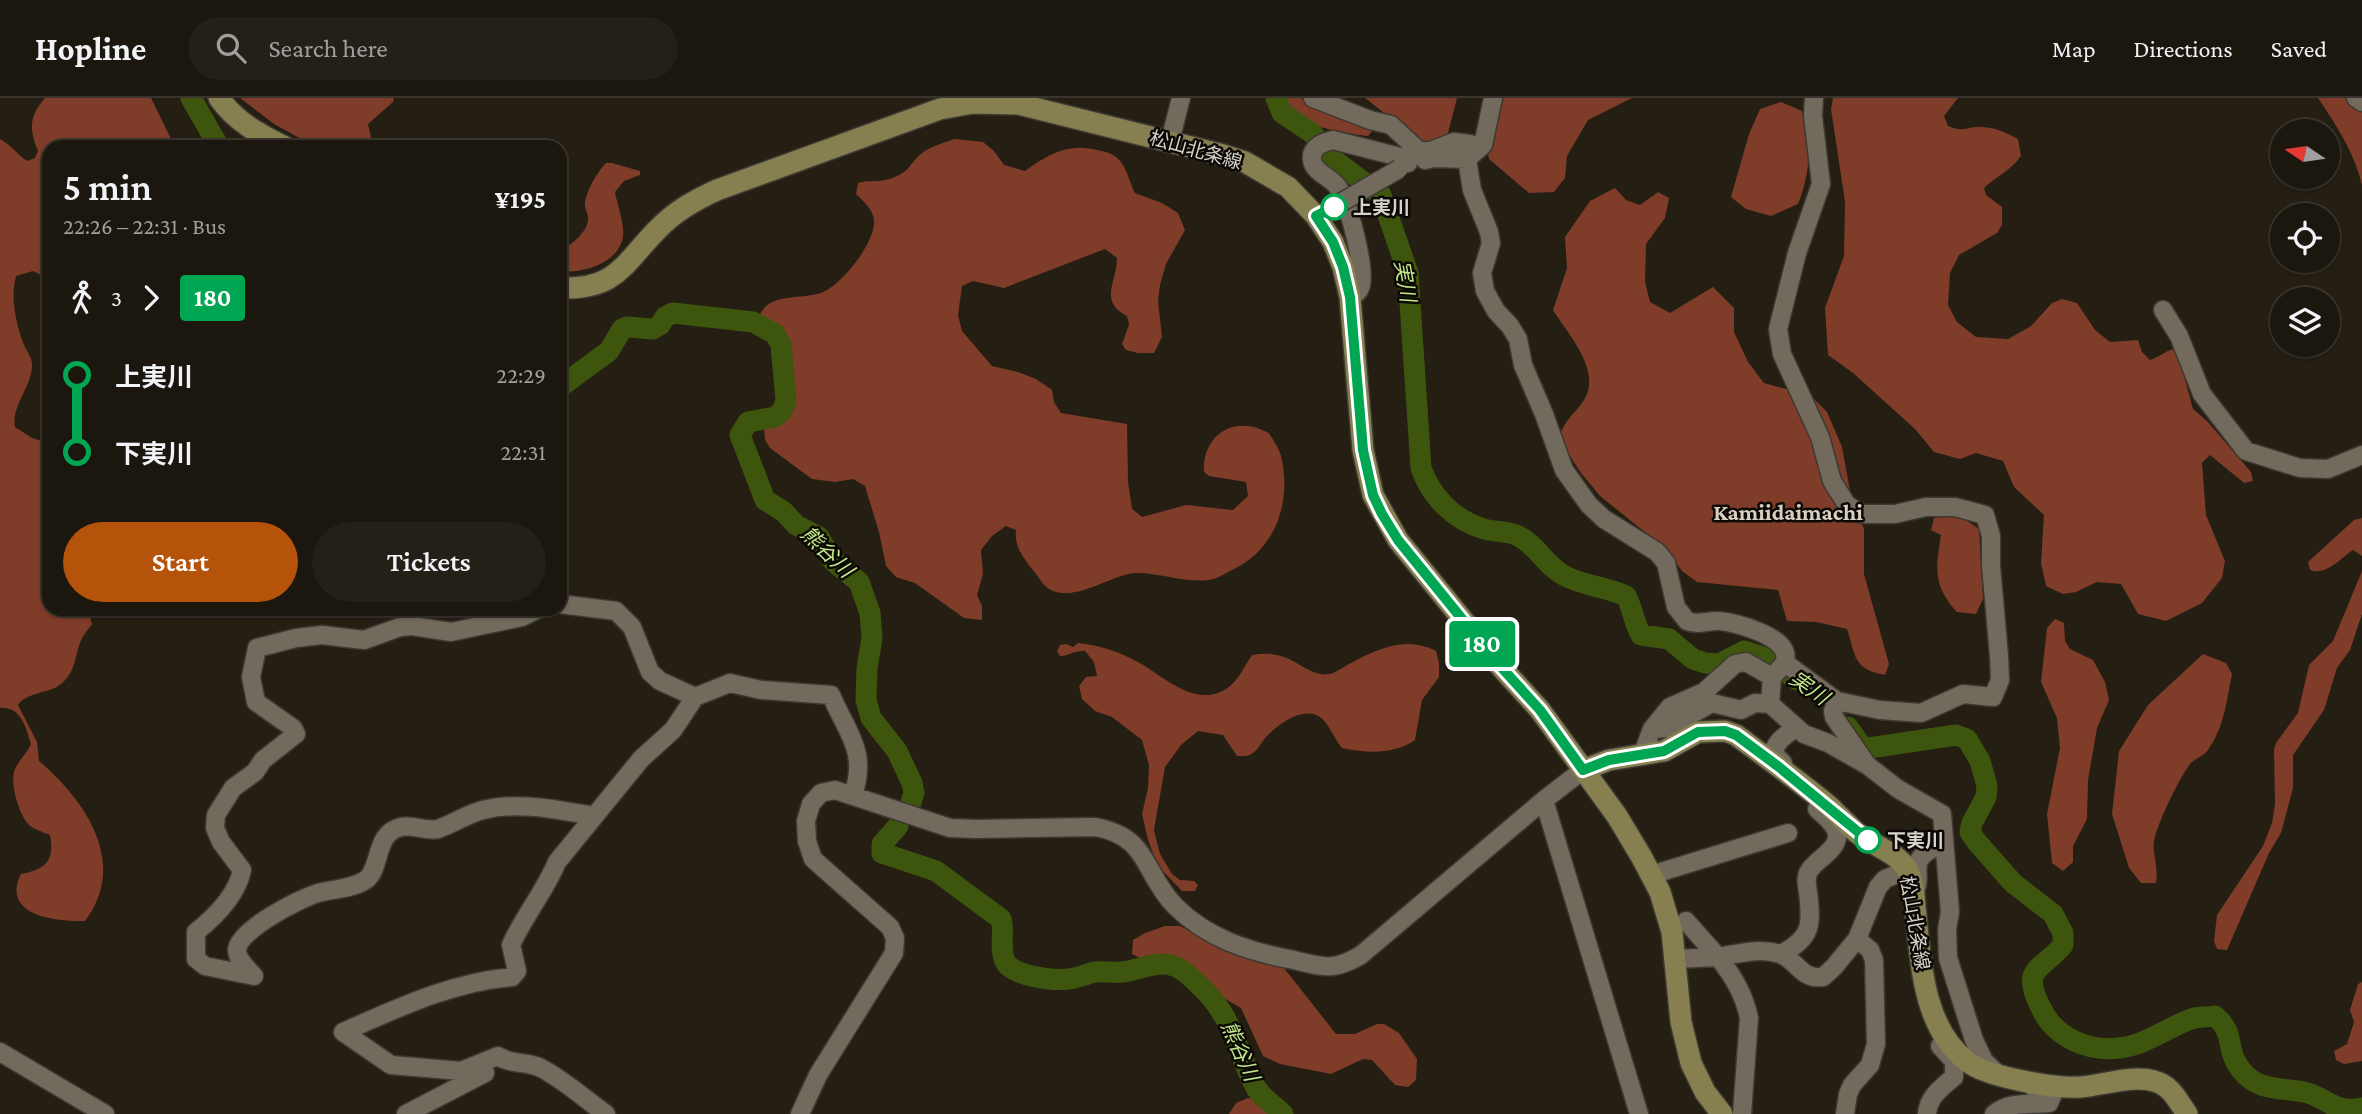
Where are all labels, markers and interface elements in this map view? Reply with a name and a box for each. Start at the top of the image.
search box [188,17,678,80]
icon: search [212,29,250,67]
text: Hopline [35,30,146,67]
text: Search here [268,34,388,63]
text: Map [2052,35,2096,62]
text: Directions [2134,35,2233,62]
text: Saved [2271,35,2327,62]
north arrow [2270,119,2340,189]
map controls [2270,119,2340,357]
street label: 松山北条線 [1147,127,1245,173]
text: 5 min [63,166,152,208]
text: ¥195 [495,185,546,214]
marker: 上実川 [1321,194,1347,220]
place label: 上実川 [1353,197,1410,218]
button: locate [2270,203,2340,273]
text: 22:26 – 22:31 · Bus [63,213,226,239]
water label: 実川 [1390,258,1421,306]
icon: walk [63,279,101,317]
icon: forward [132,279,170,317]
text: 180 [194,284,231,311]
text: 3 [111,285,122,311]
button: layers [2270,287,2340,357]
text: 22:29 [496,362,546,388]
text: 上実川 [115,363,193,392]
text: 22:31 [500,439,546,465]
text: 下実川 [115,440,193,469]
district label: Kamiidaimachi [1713,499,1863,525]
water label: 熊谷川 [796,521,859,584]
button: Start [63,522,298,602]
button: Tickets [312,522,546,602]
line badge: 180 [1442,621,1522,667]
text: 180 [1463,630,1501,657]
water label: 実川 [1785,666,1835,711]
marker: 下実川 [1855,827,1881,853]
place label: 下実川 [1887,830,1944,851]
street label: 松山北条線 [1896,874,1934,972]
water label: 熊谷川 [1216,1017,1265,1086]

